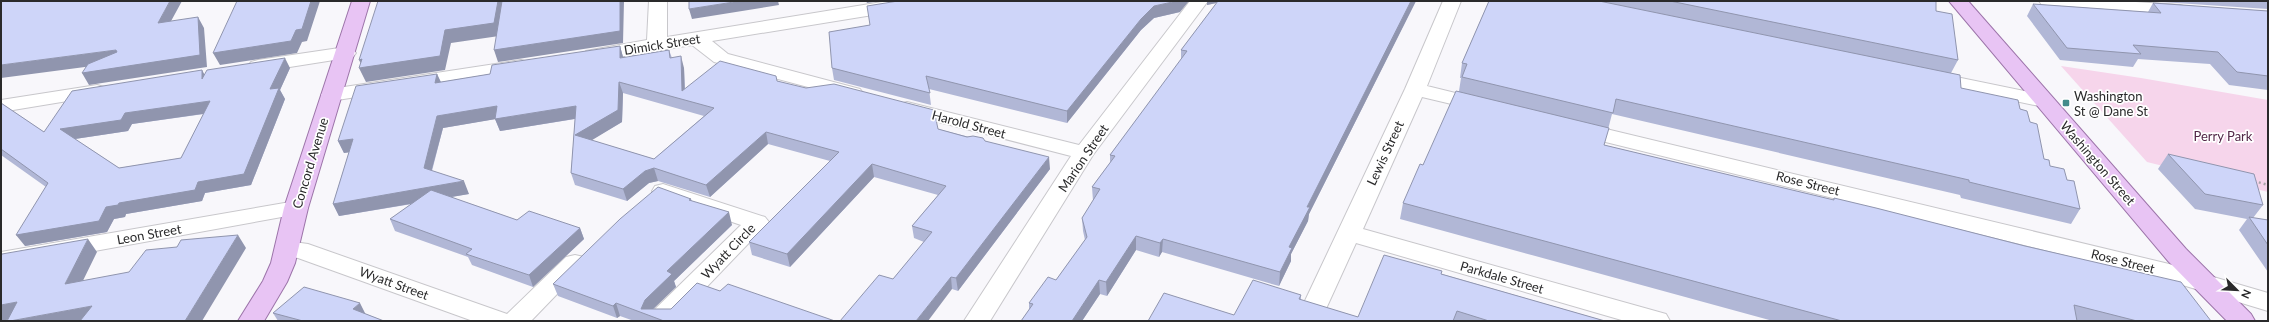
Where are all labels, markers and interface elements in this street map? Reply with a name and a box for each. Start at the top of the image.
street label: Dimick Street [623,30,702,58]
place label: Washington St @ Dane St [2074,88,2148,119]
marker: Washington St @ Dane St [2061,98,2071,108]
street label: Harold Street [930,106,1008,142]
street label: Concord Avenue [289,115,331,210]
street label: Lewis Street [1363,118,1407,188]
street label: Washington Street [2057,118,2139,209]
street label: Marion Street [1054,121,1112,195]
park label: Perry Park [2194,128,2253,144]
street label: Rose Street [1774,167,1842,199]
street label: Leon Street [115,220,183,248]
street label: Wyatt Circle [698,220,758,282]
street label: Rose Street [2089,245,2157,277]
street label: Parkdale Street [1458,257,1546,297]
street label: Wyatt Street [357,263,431,303]
north arrow [2217,270,2257,310]
text: N [2239,288,2254,301]

